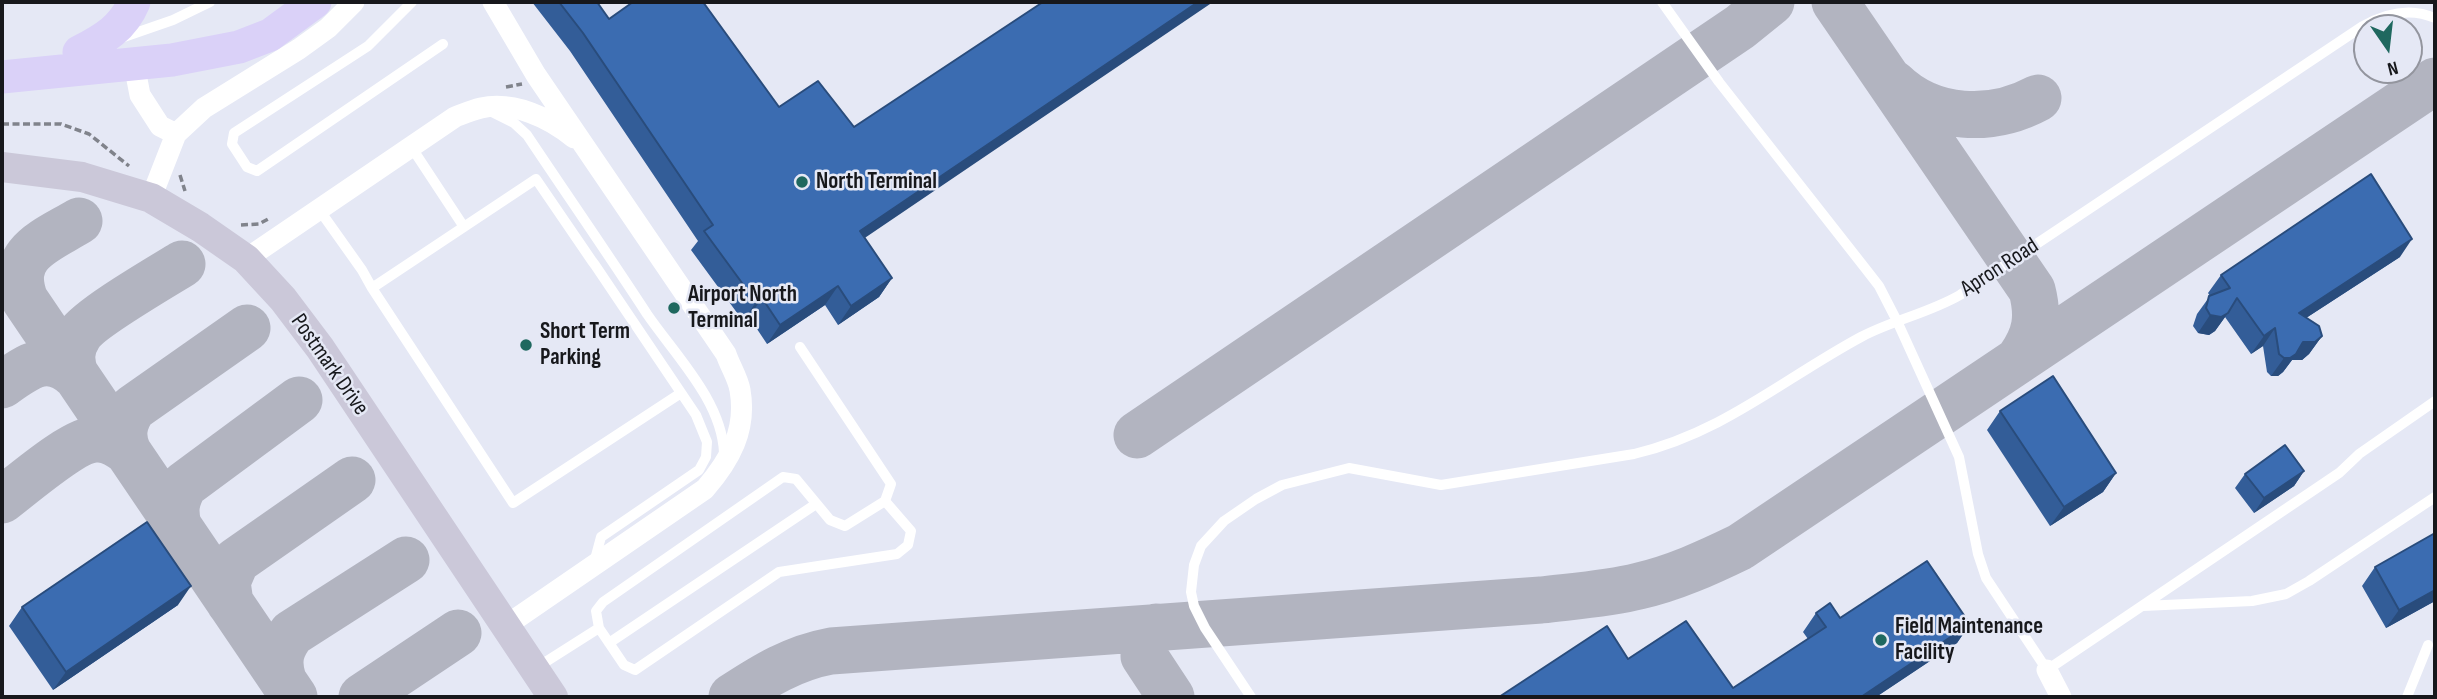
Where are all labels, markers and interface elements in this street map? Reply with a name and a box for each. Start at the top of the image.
north arrow [2353,14,2423,84]
text: N [2385,56,2400,80]
place label: North Terminal [816,168,937,196]
marker: North Terminal [794,174,810,190]
street label: Apron Road [1956,233,2044,303]
place label: Airport North Terminal [688,281,797,335]
marker: Airport North Terminal [666,300,682,316]
street label: Postmark Drive [284,309,374,421]
place label: Short Term Parking [540,318,630,372]
marker: Short Term Parking [518,337,534,353]
place label: Field Maintenance Facility [1895,613,2043,667]
marker: Field Maintenance Facility [1873,632,1889,648]

